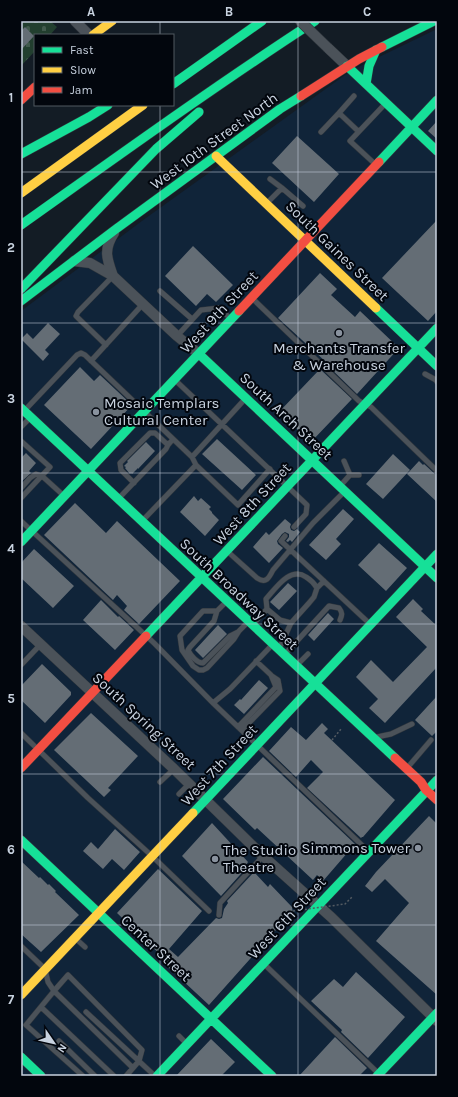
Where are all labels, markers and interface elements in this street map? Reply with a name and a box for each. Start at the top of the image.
text: A [87,4,95,19]
text: B [225,4,233,19]
text: C [363,4,371,19]
legend [34,34,174,106]
text: Fast [70,43,94,57]
text: Slow [70,63,96,77]
text: Jam [70,83,93,97]
street label: West 10th Street North [147,89,281,193]
text: 1 [9,90,13,105]
street label: South Gaines Street [282,197,393,305]
text: 2 [7,240,15,255]
street label: West 9th Street [176,267,262,357]
marker: Merchants Transfer & Warehouse [334,328,344,338]
place label: Merchants Transfer & Warehouse [273,339,406,374]
street label: South Arch Street [236,368,336,464]
text: 3 [7,391,15,406]
place label: Mosaic Templars Cultural Center [104,394,219,429]
marker: Mosaic Templars Cultural Center [91,407,101,417]
street label: West 8th Street [209,459,295,549]
street label: South Broadway Street [176,534,302,654]
text: 4 [7,541,15,556]
street label: South Spring Street [89,669,200,774]
text: 5 [7,691,15,706]
street label: West 7th Street [177,721,261,809]
place label: Simmons Tower [301,839,411,857]
place label: The Studio Theatre [223,841,296,876]
text: 6 [7,842,15,857]
marker: Simmons Tower [413,843,423,853]
marker: The Studio Theatre [210,854,220,864]
street label: West 6th Street [244,873,330,963]
street label: Center Street [117,911,195,985]
text: 7 [8,992,15,1007]
north arrow [34,1023,74,1063]
text: N [54,1041,69,1055]

